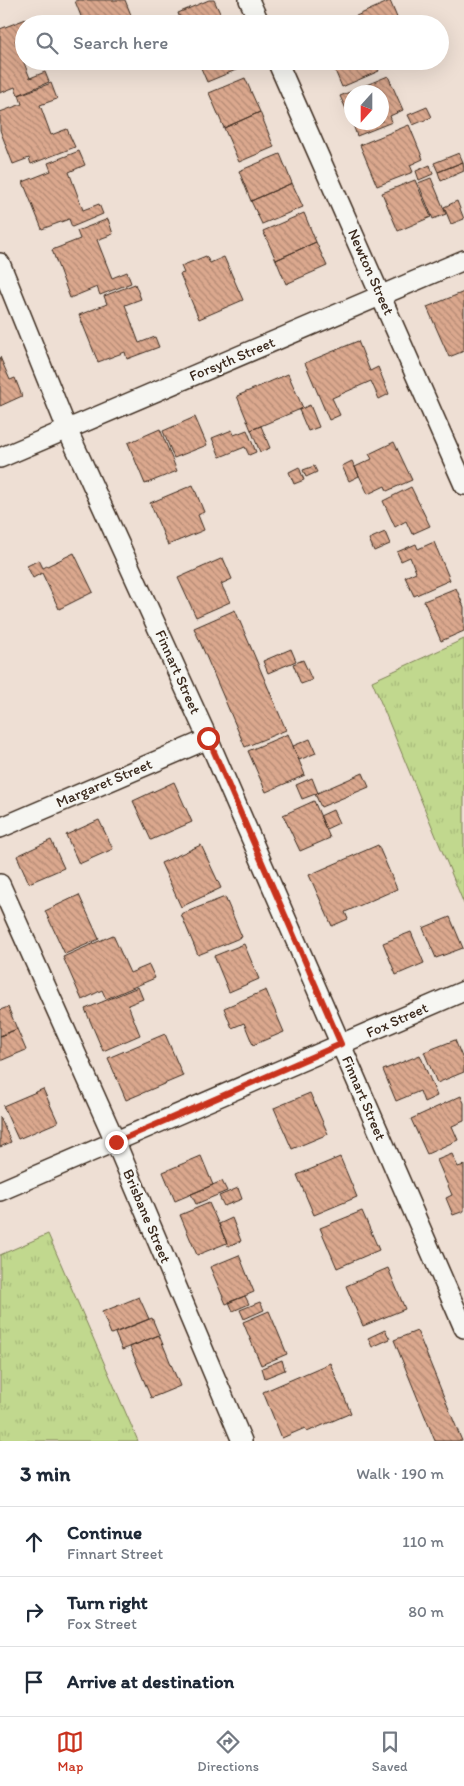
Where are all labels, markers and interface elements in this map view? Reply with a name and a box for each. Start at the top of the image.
search box [15,15,449,70]
icon: search [33,29,61,57]
text: Search here [73,31,168,54]
north arrow [344,85,389,130]
street label: Newton Street [344,226,398,318]
street label: Forsyth Street [186,333,278,385]
street label: Finnart Street [151,627,205,717]
route start [197,727,220,750]
street label: Margaret Street [53,755,155,811]
street label: Fox Street [363,998,431,1042]
street label: Finnart Street [338,1053,390,1143]
route end [105,1131,128,1154]
street label: Brisbane Street [119,1166,175,1266]
text: 3 min [20,1461,70,1486]
text: Walk · 190 m [356,1464,444,1483]
text: Continue [67,1521,142,1544]
icon: ahead [20,1528,48,1556]
text: 110 m [402,1532,444,1551]
text: Finnart Street [67,1544,163,1563]
text: Turn right [67,1591,148,1614]
icon: right [20,1598,48,1626]
text: 80 m [408,1602,444,1621]
text: Fox Street [67,1614,137,1633]
icon: arrive [20,1668,48,1696]
text: Arrive at destination [67,1670,234,1693]
tab: Map [56,1728,84,1775]
tab: Directions [197,1728,259,1775]
tab: Saved [372,1728,408,1775]

